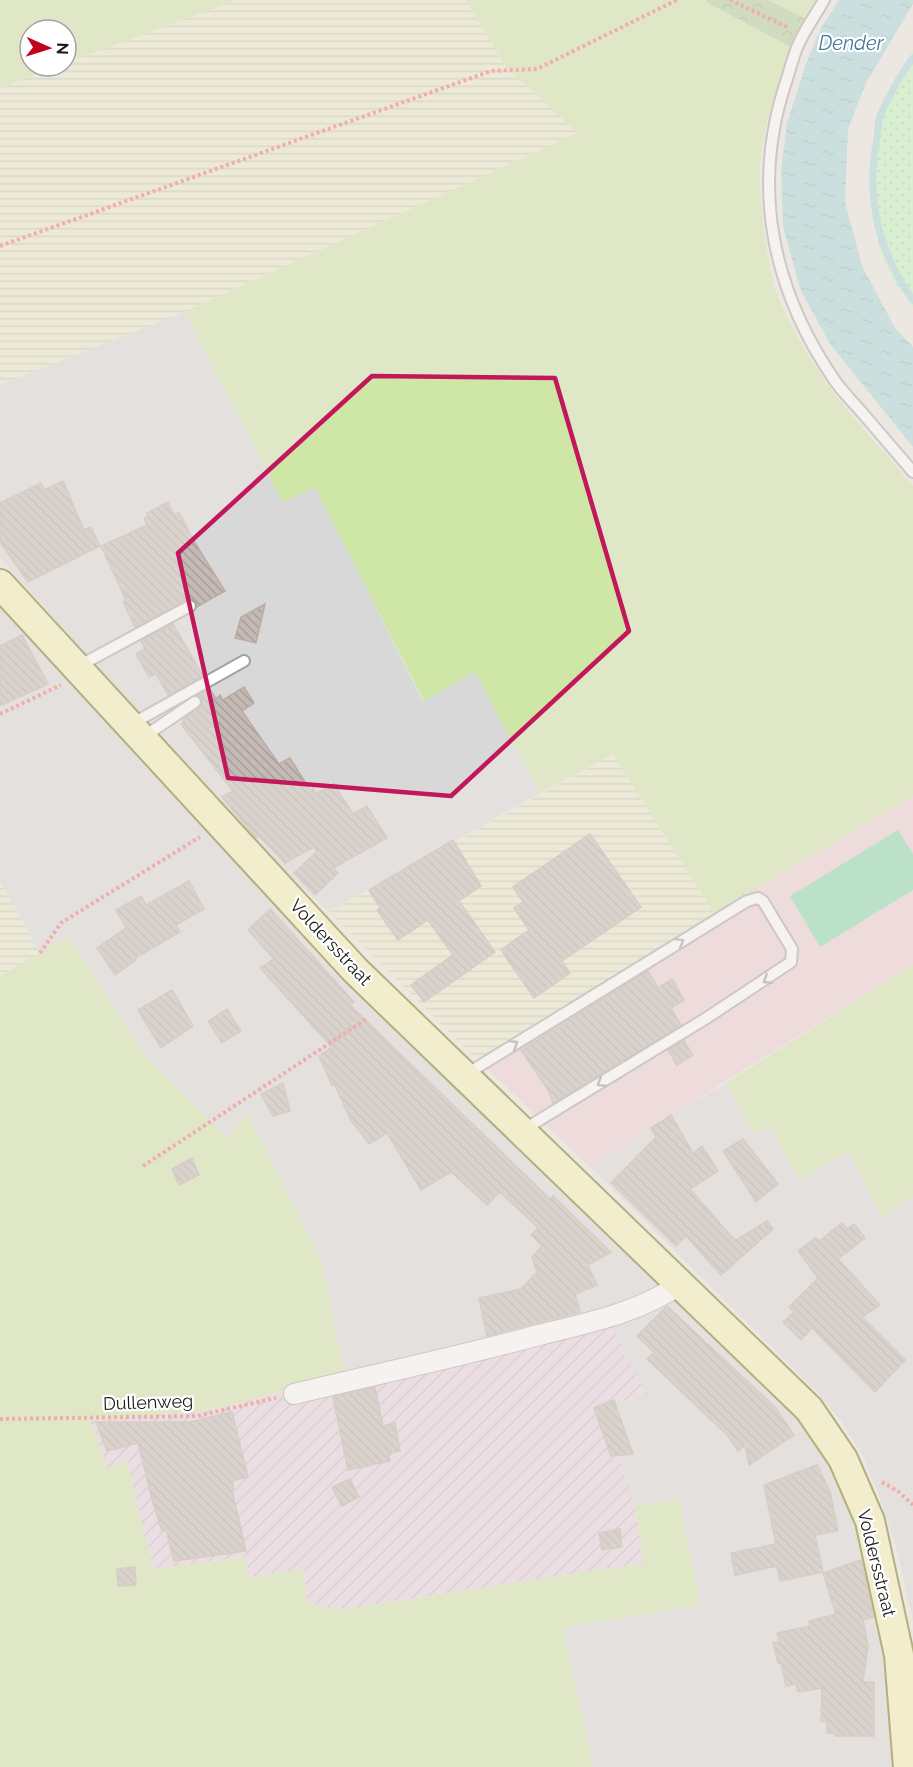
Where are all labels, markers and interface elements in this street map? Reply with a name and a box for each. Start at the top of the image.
north arrow [18,18,78,78]
water label: Dender [818,31,885,55]
text: N [53,42,72,55]
street label: Voldersstraat [286,895,376,989]
one-way arrow [674,937,684,949]
one-way arrow [763,972,773,984]
one-way arrow [508,1040,518,1052]
one-way arrow [597,1075,607,1087]
street label: Dullenweg [103,1390,193,1414]
street label: Voldersstraat [854,1507,900,1619]

